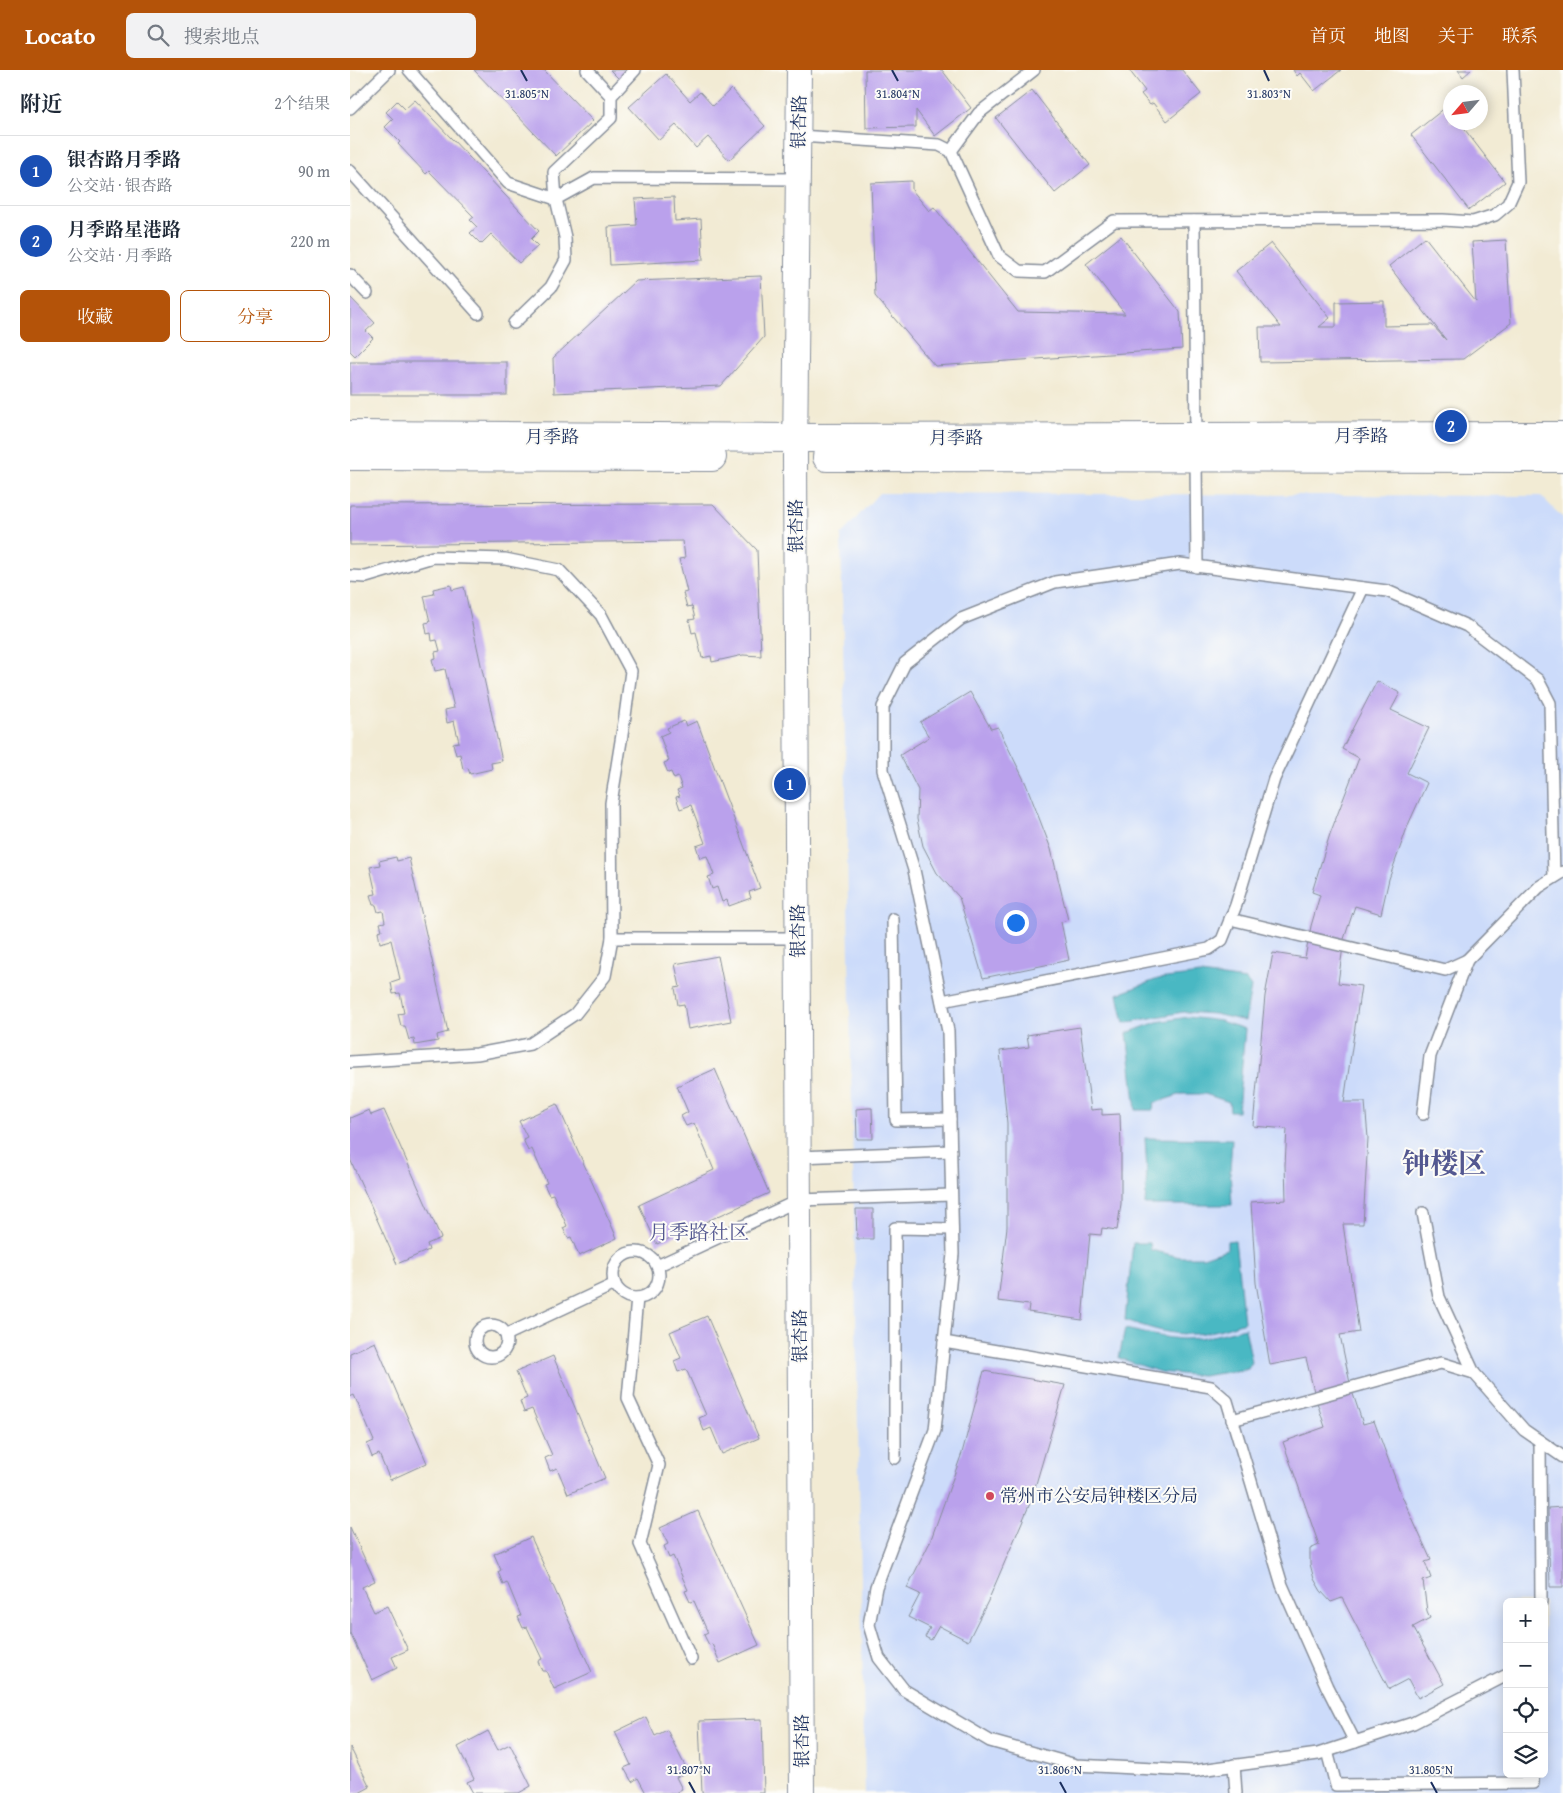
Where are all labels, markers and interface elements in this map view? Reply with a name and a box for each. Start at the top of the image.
search box [126,13,476,58]
text: Locato [25,18,96,53]
icon: search [144,21,172,49]
text: 搜索地点 [184,22,260,50]
text: 首页 [1310,22,1346,49]
text: 地图 [1374,22,1410,49]
text: 关于 [1438,22,1474,49]
text: 联系 [1502,22,1538,49]
text: 31.805°N [505,85,549,102]
text: 31.804°N [876,85,920,102]
text: 31.803°N [1247,85,1291,102]
north arrow [1443,85,1488,130]
text: 附近 [20,88,62,119]
text: 2个结果 [274,91,330,115]
street label: 银杏路 [785,95,812,149]
text: 银杏路月季路 [67,145,181,173]
text: 1 [32,159,40,183]
text: 90 m [298,159,330,183]
text: 公交站 · 银杏路 [67,173,173,197]
text: 月季路星港路 [67,215,181,243]
text: 2 [32,229,40,253]
text: 220 m [290,229,330,253]
text: 公交站 · 月季路 [67,243,173,267]
button: 收藏 [20,290,170,342]
button: 分享 [180,290,330,342]
pin: 2 [1435,407,1467,445]
street label: 月季路 [1334,422,1388,449]
street label: 月季路 [525,423,579,450]
street label: 月季路 [929,424,983,451]
street label: 银杏路 [782,499,809,553]
pin: 1 [774,765,806,803]
street label: 银杏路 [784,904,811,958]
your location [1003,910,1029,936]
district label: 钟楼区 [1402,1142,1486,1183]
district label: 月季路社区 [649,1217,749,1246]
street label: 银杏路 [786,1309,813,1363]
place label: 常州市公安局钟楼区分局 [1000,1482,1198,1509]
marker: 常州市公安局钟楼区分局 [984,1490,996,1502]
map controls [1503,1598,1548,1778]
button: + [1503,1598,1548,1643]
button: − [1503,1643,1548,1688]
button: locate [1503,1688,1548,1733]
street label: 银杏路 [788,1714,815,1768]
button: layers [1503,1733,1548,1778]
text: 31.807°N [667,1761,711,1778]
text: 31.806°N [1038,1761,1082,1778]
text: 31.805°N [1409,1761,1453,1778]

